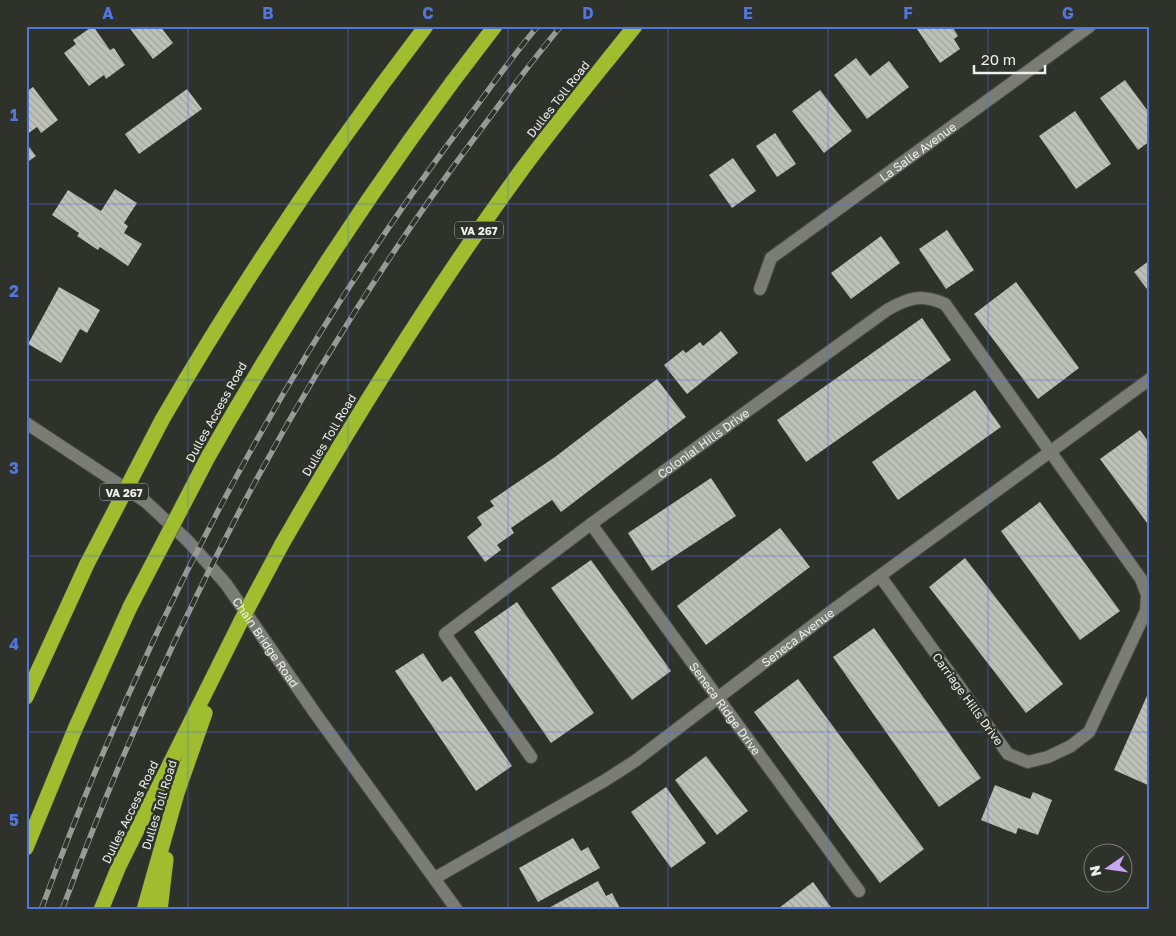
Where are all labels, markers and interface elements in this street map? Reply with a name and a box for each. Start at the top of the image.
text: A [102,3,114,23]
text: B [262,3,274,23]
text: C [422,3,434,23]
text: D [582,3,594,23]
text: E [743,3,753,23]
text: F [903,3,913,23]
text: G [1062,3,1074,23]
scale bar [974,42,1045,74]
text: 20 m [981,50,1016,68]
street label: Dulles Toll Road [523,58,593,140]
text: 1 [10,105,18,125]
street label: La Salle Avenue [876,119,959,184]
road number: VA 267 [455,222,503,238]
text: 2 [9,281,19,301]
street label: Dulles Access Road [182,359,250,465]
street label: Dulles Toll Road [299,391,359,479]
street label: Colonial Hills Drive [654,405,752,481]
text: 3 [9,458,19,478]
road number: VA 267 [100,484,148,501]
street label: Chain Bridge Road [230,594,302,690]
street label: Seneca Avenue [758,605,837,670]
text: 4 [9,634,19,654]
street label: Carriage Hills Drive [929,650,1007,748]
street label: Seneca Ridge Drive [687,659,764,758]
street label: Dulles Access Road [99,758,161,866]
street label: Dulles Toll Road [138,758,180,852]
text: 5 [9,810,19,830]
north arrow [1084,844,1134,894]
text: N [1085,864,1104,878]

